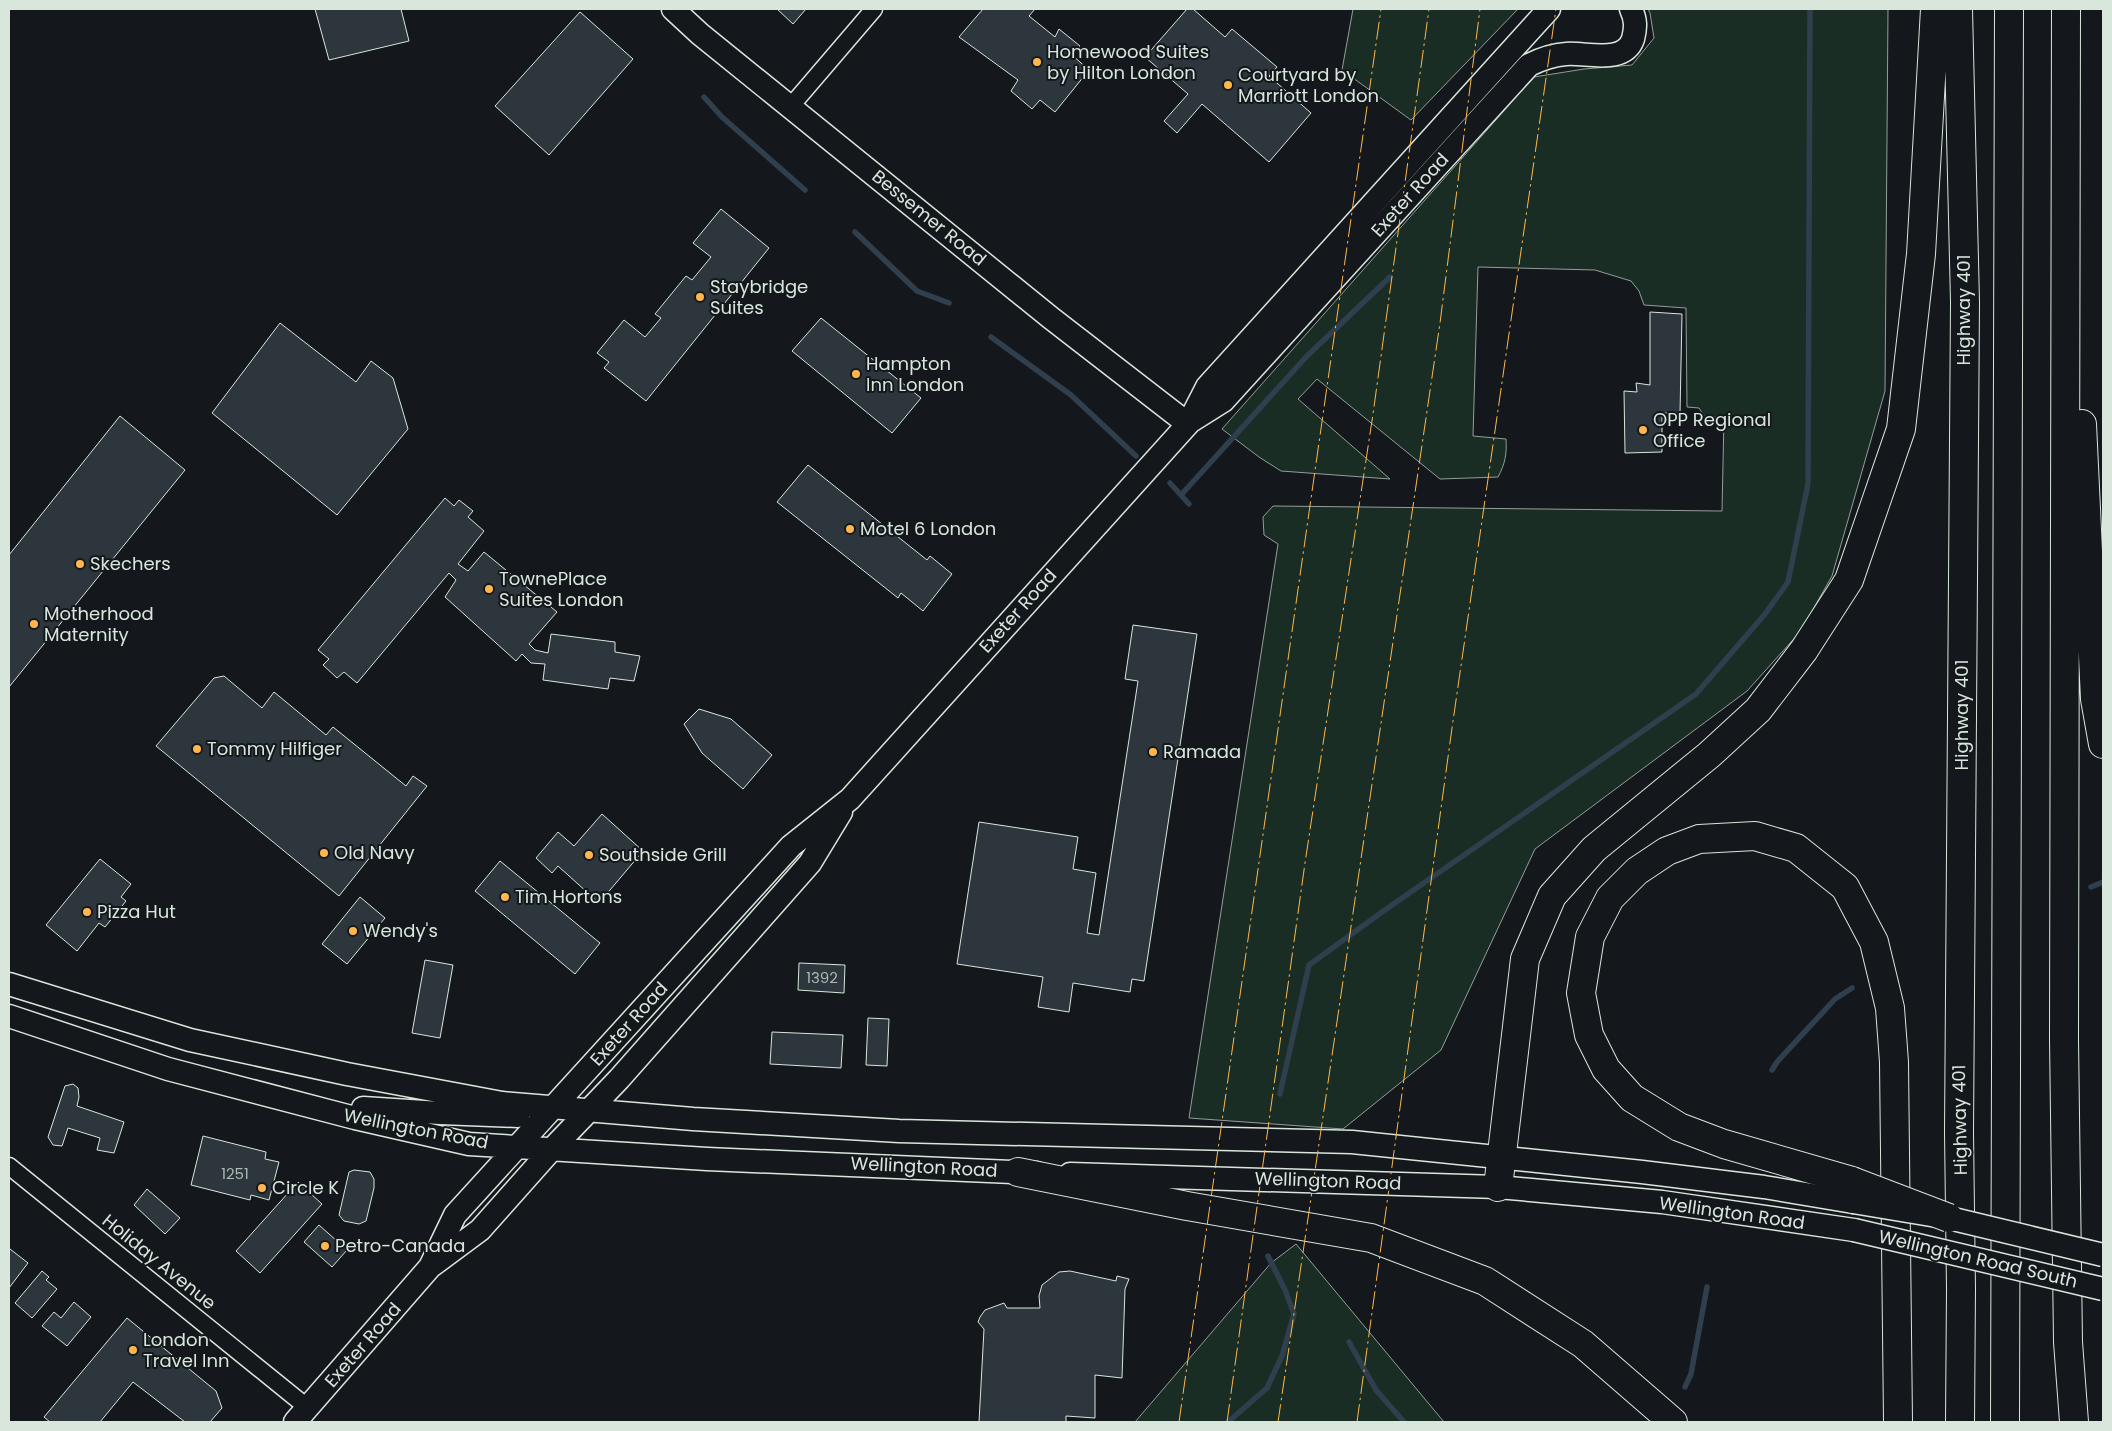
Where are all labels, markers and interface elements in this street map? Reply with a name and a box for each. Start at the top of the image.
place label: Homewood Suites by Hilton London [1047,39,1209,85]
marker: Homewood Suites by Hilton London [1031,56,1043,68]
place label: Courtyard by Marriott London [1238,62,1379,108]
marker: Courtyard by Marriott London [1222,79,1234,91]
street label: Exeter Road [1365,147,1454,242]
street label: Bessemer Road [867,164,992,271]
street label: Highway 401 [1951,255,1976,365]
place label: Staybridge Suites [710,274,808,320]
marker: Staybridge Suites [694,291,706,303]
place label: Hampton Inn London [866,351,964,397]
marker: Hampton Inn London [850,368,862,380]
place label: OPP Regional Office [1653,407,1771,453]
marker: OPP Regional Office [1637,424,1649,436]
place label: Motel 6 London [860,516,996,541]
marker: Motel 6 London [844,523,856,535]
place label: Skechers [90,551,171,576]
marker: Skechers [74,558,86,570]
street label: Exeter Road [973,563,1062,658]
place label: TownePlace Suites London [499,566,623,612]
marker: TownePlace Suites London [483,583,495,595]
place label: Motherhood Maternity [44,601,154,647]
marker: Motherhood Maternity [28,618,40,630]
street label: Highway 401 [1949,660,1974,770]
place label: Tommy Hilfiger [207,736,342,761]
place label: Ramada [1163,739,1241,764]
marker: Tommy Hilfiger [191,743,203,755]
marker: Ramada [1147,746,1159,758]
place label: Old Navy [334,840,415,865]
place label: Southside Grill [599,842,727,867]
marker: Old Navy [318,847,330,859]
marker: Southside Grill [583,849,595,861]
place label: Tim Hortons [515,884,622,909]
marker: Tim Hortons [499,891,511,903]
place label: Pizza Hut [97,899,176,924]
marker: Pizza Hut [81,906,93,918]
place label: Wendy's [363,918,438,943]
marker: Wendy's [347,925,359,937]
house number: 1392 [806,967,838,988]
street label: Exeter Road [584,976,673,1071]
street label: Highway 401 [1946,1064,1973,1176]
street label: Wellington Road [342,1102,491,1155]
street label: Wellington Road [850,1150,998,1183]
house number: 1251 [221,1163,249,1184]
street label: Wellington Road [1254,1165,1402,1196]
place label: Circle K [272,1175,339,1200]
marker: Circle K [256,1182,268,1194]
street label: Wellington Road [1658,1190,1807,1235]
street label: Holiday Avenue [97,1208,221,1315]
street label: Wellington Road South [1876,1223,2080,1294]
place label: Petro-Canada [335,1233,465,1258]
marker: Petro-Canada [319,1240,331,1252]
street label: Exeter Road [319,1297,407,1393]
place label: London Travel Inn [143,1327,230,1373]
marker: London Travel Inn [127,1344,139,1356]

